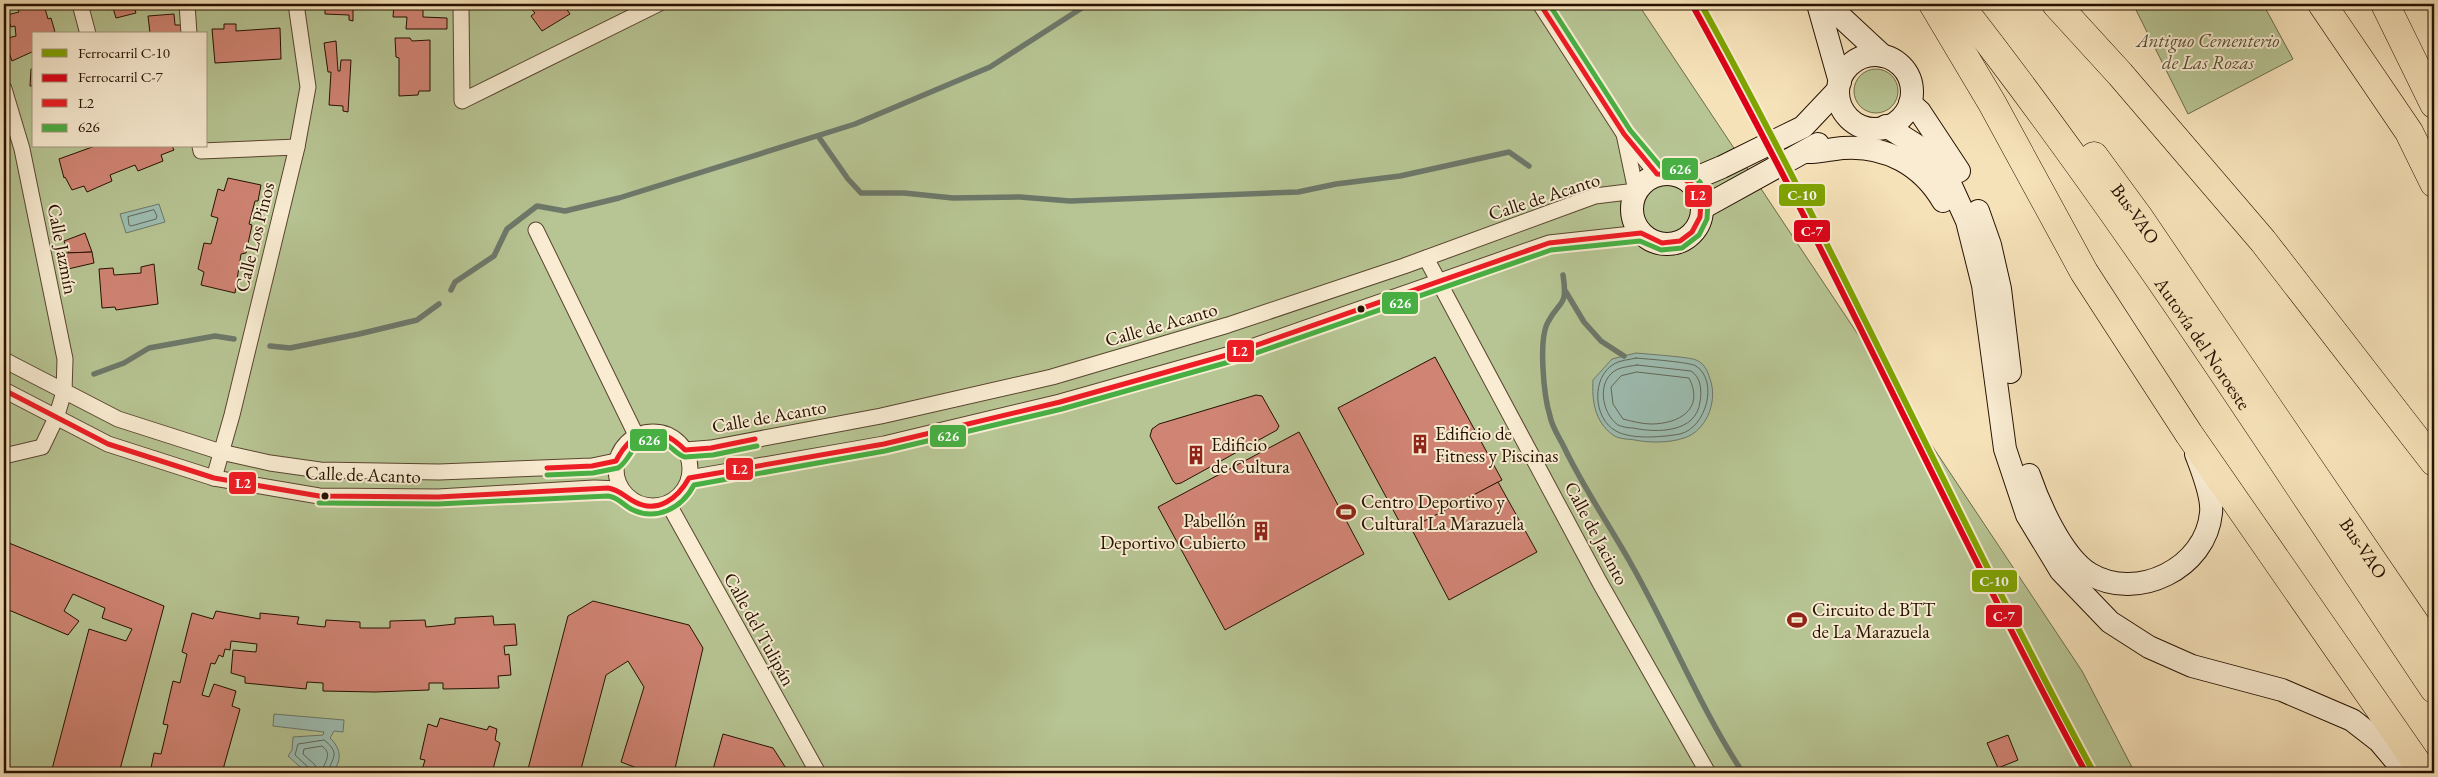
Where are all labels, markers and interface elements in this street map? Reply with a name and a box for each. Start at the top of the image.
park label: Antiguo Cementerio de Las Rozas [2134,28,2280,75]
legend [32,32,208,148]
text: Ferrocarril C-10 [78,43,170,62]
text: Ferrocarril C-7 [78,67,163,86]
text: L2 [78,93,95,112]
text: 626 [78,117,100,136]
line badge: 626 [1661,157,1699,181]
text: 626 [1669,160,1692,178]
street label: Calle de Acanto [1485,167,1603,226]
street label: Calle Los Pinos [229,179,280,295]
street label: Bus-VAO [2105,179,2165,249]
line badge: C-10 [1778,183,1826,207]
line badge: L2 [1684,184,1713,208]
text: L2 [1690,186,1706,204]
text: C-10 [1787,186,1817,204]
street label: Calle Jazmín [41,202,84,296]
line badge: C-7 [1793,219,1831,243]
text: C-7 [1801,222,1823,240]
street label: Autovía del Noroeste [2148,271,2257,415]
line badge: 626 [1381,291,1419,315]
text: 626 [1389,294,1412,312]
street label: Calle de Acanto [1102,297,1220,352]
unlabelled marker [1356,304,1366,314]
line badge: L2 [1226,339,1255,363]
text: L2 [1232,342,1248,360]
street label: Calle de Acanto [710,394,828,439]
place label: Edificio de Fitness y Piscinas [1435,421,1558,468]
line badge: 626 [929,424,967,448]
text: 626 [937,427,960,445]
line badge: 626 [629,428,668,452]
text: 626 [638,431,661,449]
place label: Edificio de Cultura [1211,432,1290,479]
building icon: Edificio de Fitness y Piscinas [1409,433,1431,455]
building icon: Edificio de Cultura [1185,444,1207,466]
line badge: L2 [725,457,754,481]
street label: Calle de Acanto [305,460,421,489]
text: L2 [732,460,748,478]
line badge: L2 [228,471,257,495]
text: L2 [235,474,251,492]
street label: Calle de Jacinto [1559,477,1634,589]
place label: Centro Deportivo y Cultural La Marazuela [1361,489,1525,536]
unlabelled marker [320,491,330,501]
sports icon: Centro Deportivo y Cultural La Marazuela [1335,501,1357,523]
place label: Pabellón Deportivo Cubierto [1100,508,1246,555]
street label: Bus-VAO [2334,513,2393,584]
building icon: Pabellón Deportivo Cubierto [1250,520,1272,542]
street label: Calle del Tulipán [718,568,801,690]
line badge: C-10 [1971,569,2018,593]
text: C-10 [1979,572,2009,590]
place label: Circuito de BTT de La Marazuela [1812,597,1935,644]
line badge: C-7 [1985,604,2023,628]
text: C-7 [1993,607,2015,625]
sports icon: Circuito de BTT de La Marazuela [1786,609,1808,631]

